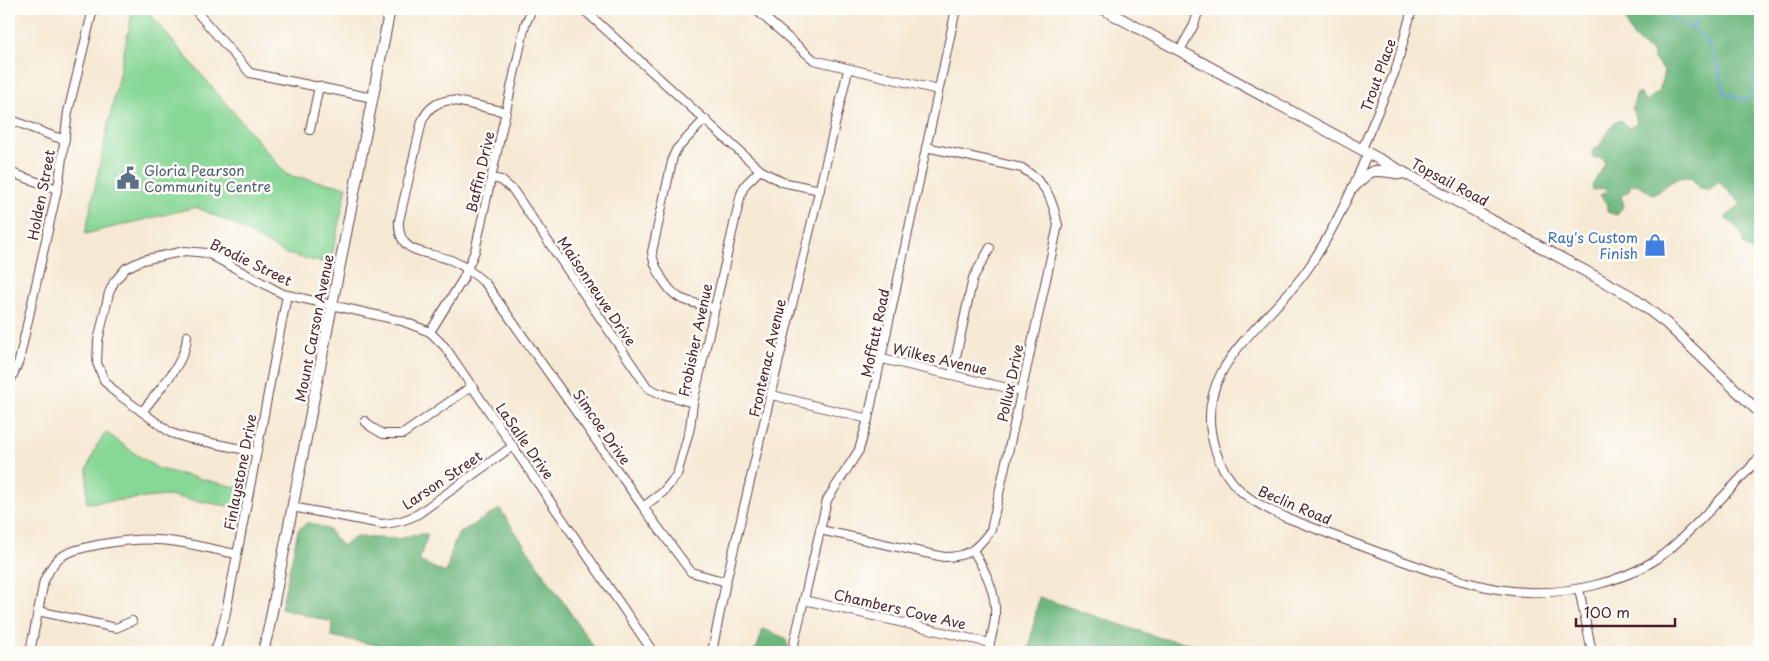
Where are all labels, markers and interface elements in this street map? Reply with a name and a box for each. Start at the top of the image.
street label: Trout Place [1355,36,1401,114]
street label: Baffin Drive [460,129,500,215]
street label: Holden Street [22,148,60,242]
street label: Topsail Road [1407,153,1493,211]
place label: Gloria Pearson Community Centre [144,160,271,197]
public building icon: Gloria Pearson Community Centre [115,165,141,191]
place label: Ray's Custom Finish [1548,227,1638,264]
street label: Maisonneuve Drive [553,232,641,350]
shop icon: Ray's Custom Finish [1642,232,1668,258]
street label: Brodie Street [206,233,296,291]
street label: Mount Carson Avenue [289,252,339,404]
street label: Frobisher Avenue [673,281,717,399]
street label: Moffatt Road [855,287,895,379]
street label: Frontenac Avenue [743,296,791,419]
street label: Wilkes Avenue [890,338,990,380]
street label: Pollux Drive [991,342,1029,424]
street label: Simcoe Drive [568,385,636,469]
street label: LaSalle Drive [491,398,559,484]
street label: Finlaystone Drive [218,412,262,532]
street label: Larson Street [398,445,487,515]
street label: Beclin Road [1255,480,1335,530]
street label: Chambers Cove Ave [832,584,968,634]
scale bar [1576,596,1675,628]
text: 100 m [1584,600,1630,623]

